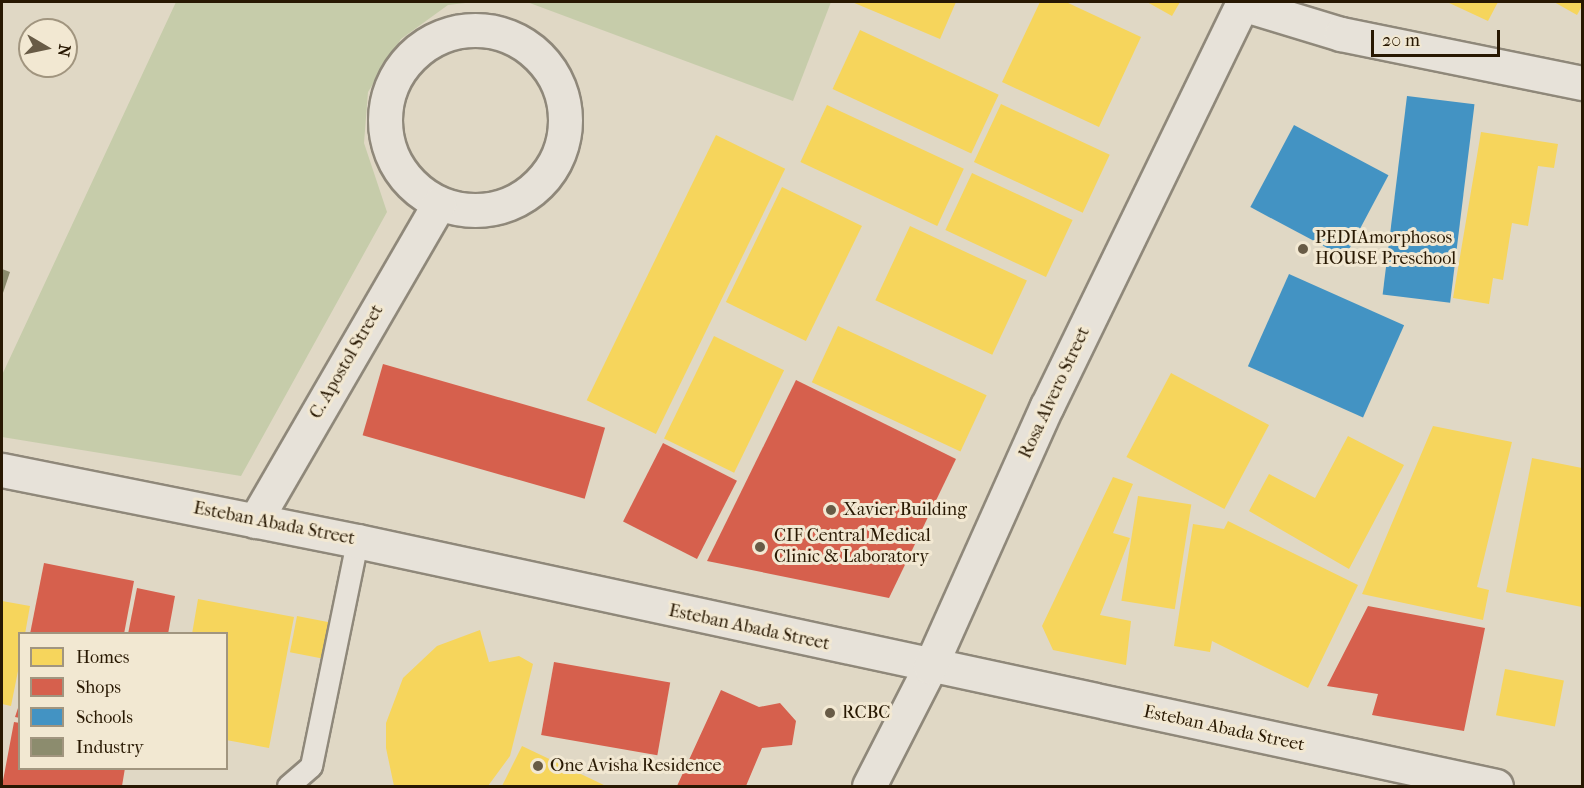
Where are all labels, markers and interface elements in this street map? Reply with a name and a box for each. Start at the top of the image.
north arrow [18,18,78,78]
scale bar [1374,18,1503,56]
text: 20 m [1382,30,1420,51]
text: N [54,43,75,58]
place label: PEDIAmorphosos HOUSE Preschool [1315,228,1456,270]
marker: PEDIAmorphosos HOUSE Preschool [1296,242,1310,256]
street label: C. Apostol Street [306,301,388,423]
street label: Rosa Alvero Street [1015,324,1095,462]
street label: Esteban Abada Street [191,498,357,550]
place label: Xavier Building [843,499,967,521]
marker: Xavier Building [824,503,838,517]
place label: CIF Central Medical Clinic & Laboratory [774,526,931,568]
marker: CIF Central Medical Clinic & Laboratory [751,538,769,556]
street label: Esteban Abada Street [667,600,831,656]
legend [18,632,228,770]
text: Homes [76,647,130,668]
text: Shops [76,677,121,698]
street label: Esteban Abada Street [1142,701,1306,757]
place label: RCBC [842,702,890,724]
marker: RCBC [823,706,837,720]
text: Schools [76,707,133,728]
text: Industry [76,737,144,758]
place label: One Avisha Residence [550,755,721,777]
marker: One Avisha Residence [531,759,545,773]

